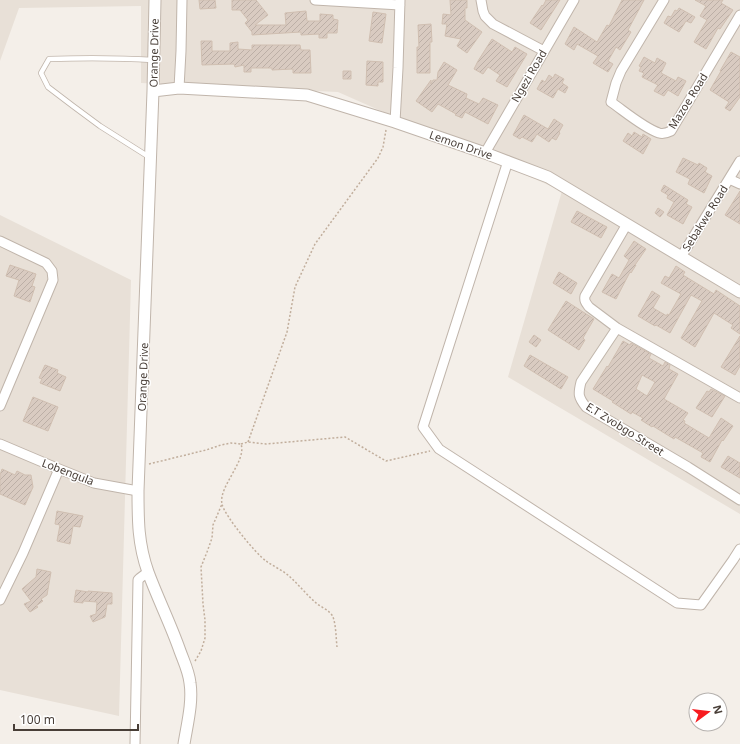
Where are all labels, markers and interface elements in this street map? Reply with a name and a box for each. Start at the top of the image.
street label: Orange Drive [145,18,162,88]
street label: Ngezi Road [507,47,550,105]
street label: Mazoe Road [664,70,711,132]
street label: Lemon Drive [428,127,495,162]
street label: Sebakwe Road [678,182,731,254]
street label: Orange Drive [134,342,151,412]
street label: E.T Zvobgo Street [583,398,667,459]
street label: Lobengula [40,455,96,488]
north arrow [688,692,728,732]
text: N [710,703,727,716]
scale bar [14,706,138,732]
text: 100 m [20,711,55,728]

